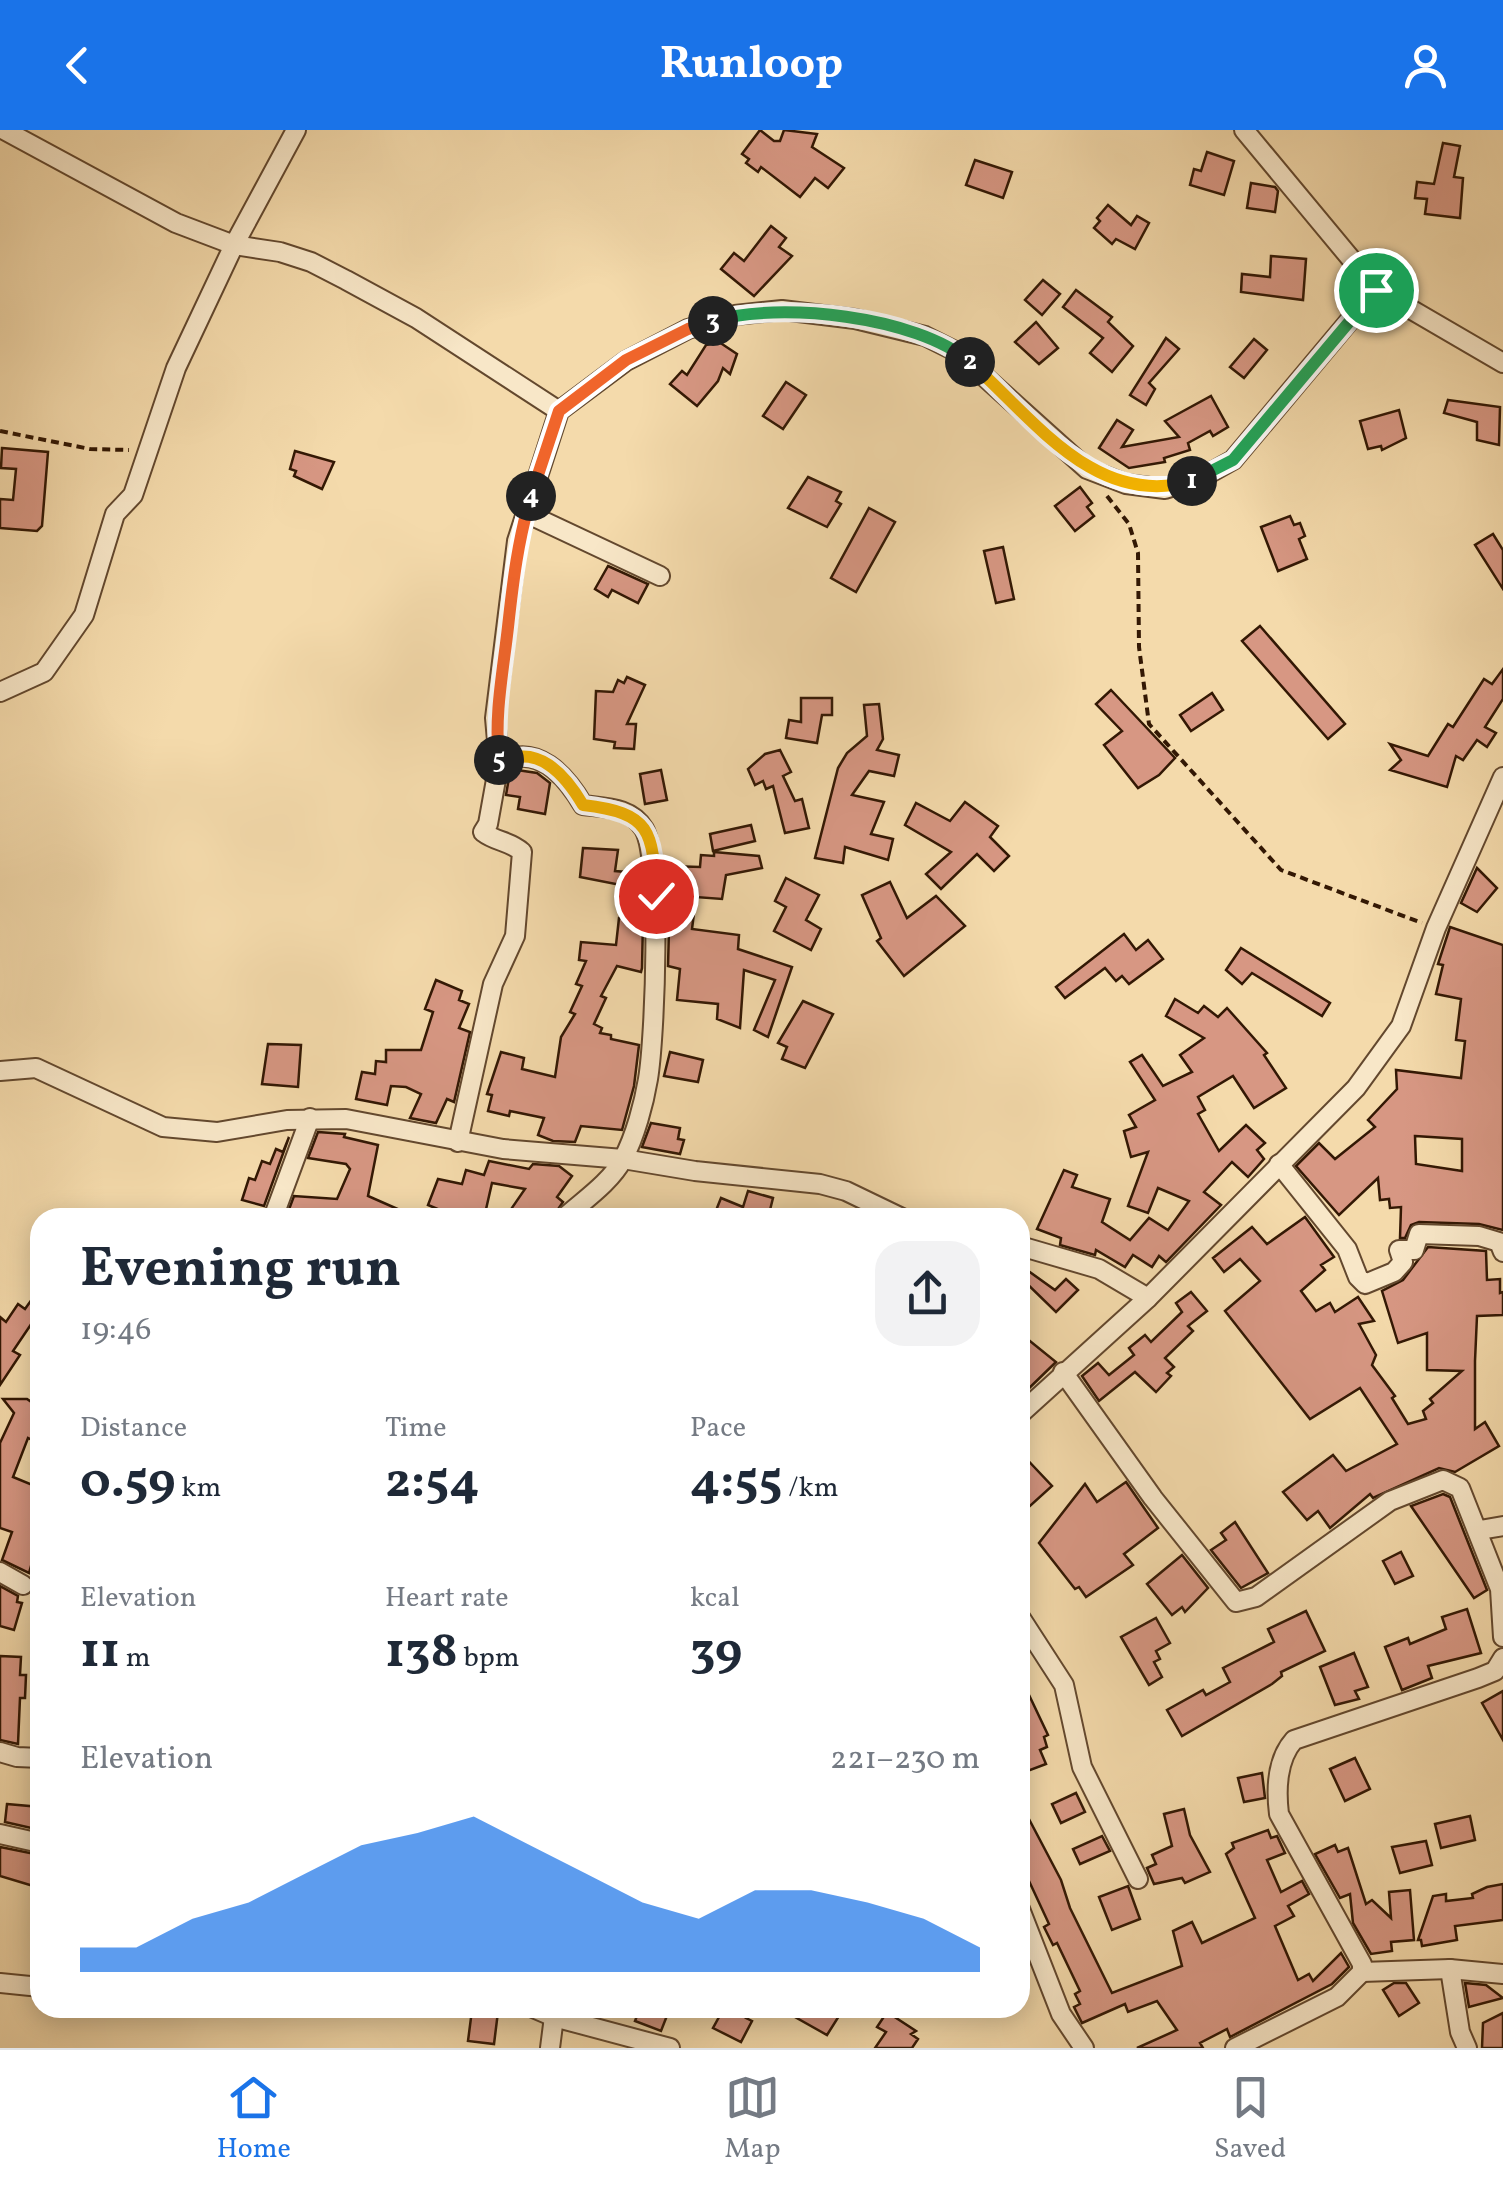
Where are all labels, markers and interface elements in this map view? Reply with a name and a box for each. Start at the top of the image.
text: Runloop [660,34,843,97]
icon: back [50,38,105,93]
icon: person [1398,38,1453,93]
pin [1334,248,1419,333]
icon: arrive [1349,263,1404,318]
pin: 3 [688,296,738,346]
text: 3 [706,301,720,340]
pin: 2 [945,337,995,387]
text: 2 [963,342,977,381]
pin: 1 [1167,456,1217,506]
text: 1 [1186,461,1198,500]
pin: 4 [506,471,556,521]
text: 4 [523,476,539,515]
pin: 5 [474,735,524,785]
text: 5 [492,740,506,779]
pin [614,854,699,939]
icon: check [629,869,684,924]
text: Evening run [80,1233,401,1309]
button: share [875,1241,980,1346]
text: 19:46 [80,1309,152,1353]
text: Distance [80,1409,187,1448]
text: Time [385,1409,446,1448]
text: Pace [690,1409,746,1448]
text: 0.59 [80,1448,176,1518]
text: 2:54 [385,1448,480,1518]
text: 4:55 [690,1448,783,1518]
text: km [176,1469,221,1508]
text: /km [783,1469,838,1508]
text: Elevation [80,1579,196,1618]
text: Heart rate [385,1579,509,1618]
text: kcal [690,1579,740,1618]
text: 11 [80,1618,120,1688]
text: 138 [385,1618,458,1688]
text: 39 [690,1618,742,1688]
text: m [120,1639,151,1678]
text: bpm [458,1639,520,1678]
text: Elevation [80,1738,213,1782]
text: 221–230 m [830,1738,980,1782]
tab: Home [217,2070,291,2169]
tab: Map [724,2070,780,2169]
tab: Saved [1214,2070,1286,2169]

